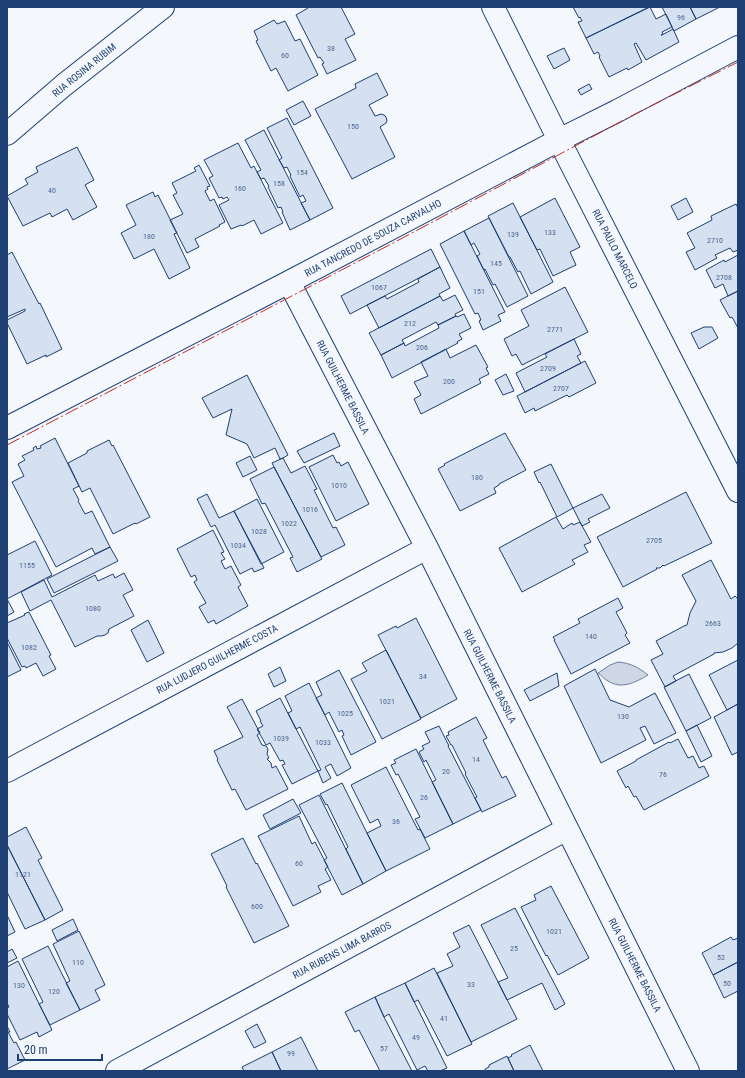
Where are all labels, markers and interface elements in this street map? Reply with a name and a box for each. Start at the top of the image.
house number: 96 [677,13,685,22]
street label: RUA ROSINA RUBIM [50,41,118,99]
house number: 38 [327,44,335,53]
house number: 60 [281,51,289,60]
house number: 150 [347,122,359,131]
house number: 154 [296,168,308,177]
house number: 158 [273,179,285,188]
house number: 160 [234,184,246,193]
house number: 40 [48,186,56,195]
street label: RUA TANCREDO DE SOUZA CARVALHO [303,197,443,279]
street label: RUA PAULO MARCELO [590,207,640,291]
house number: 133 [544,228,556,237]
house number: 139 [507,230,519,239]
house number: 180 [143,232,155,241]
house number: 2710 [707,236,723,245]
house number: 145 [490,259,502,268]
house number: 2708 [716,273,732,282]
house number: 1067 [371,283,387,292]
house number: 151 [473,287,485,296]
house number: 212 [404,319,416,328]
house number: 2771 [547,325,563,334]
street label: RUA GUILHERME BASSILA [315,338,372,436]
house number: 206 [416,343,428,352]
house number: 2709 [540,364,556,373]
house number: 200 [443,377,455,386]
house number: 2707 [553,384,569,393]
house number: 180 [471,473,483,482]
house number: 1010 [331,481,347,490]
house number: 1016 [302,505,318,514]
house number: 1022 [281,519,297,528]
house number: 1028 [251,527,267,536]
house number: 2705 [646,536,662,545]
house number: 1034 [230,541,246,550]
house number: 1155 [19,561,35,570]
house number: 1080 [85,604,101,613]
house number: 2663 [705,619,721,628]
street label: RUA LUDJERO GUILHERME COSTA [155,622,280,696]
street label: RUA GUILHERME BASSILA [462,627,519,725]
house number: 140 [585,632,597,641]
house number: 1082 [21,643,37,652]
house number: 34 [419,672,427,681]
house number: 1021 [379,697,395,706]
house number: 1025 [337,709,353,718]
house number: 130 [617,712,629,721]
house number: 1039 [273,734,289,743]
house number: 1033 [315,738,331,747]
house number: 14 [472,755,480,764]
house number: 20 [442,767,450,776]
house number: 76 [659,770,667,779]
house number: 26 [420,793,428,802]
house number: 36 [392,817,400,826]
house number: 60 [295,859,303,868]
house number: 1121 [15,870,31,879]
house number: 600 [251,902,263,911]
street label: RUA GUILHERME BASSILA [607,916,664,1014]
street label: RUA RUBENS LIMA BARROS [291,919,393,981]
house number: 1021 [546,927,562,936]
house number: 25 [510,944,518,953]
house number: 52 [717,953,725,962]
house number: 110 [72,958,84,967]
house number: 50 [723,979,731,988]
house number: 33 [467,980,475,989]
house number: 130 [13,981,25,990]
house number: 120 [48,987,60,996]
house number: 41 [440,1014,448,1023]
house number: 49 [412,1033,420,1042]
scale bar [18,1036,102,1062]
text: 20 m [24,1043,48,1057]
house number: 57 [380,1044,388,1053]
house number: 99 [287,1049,295,1058]

